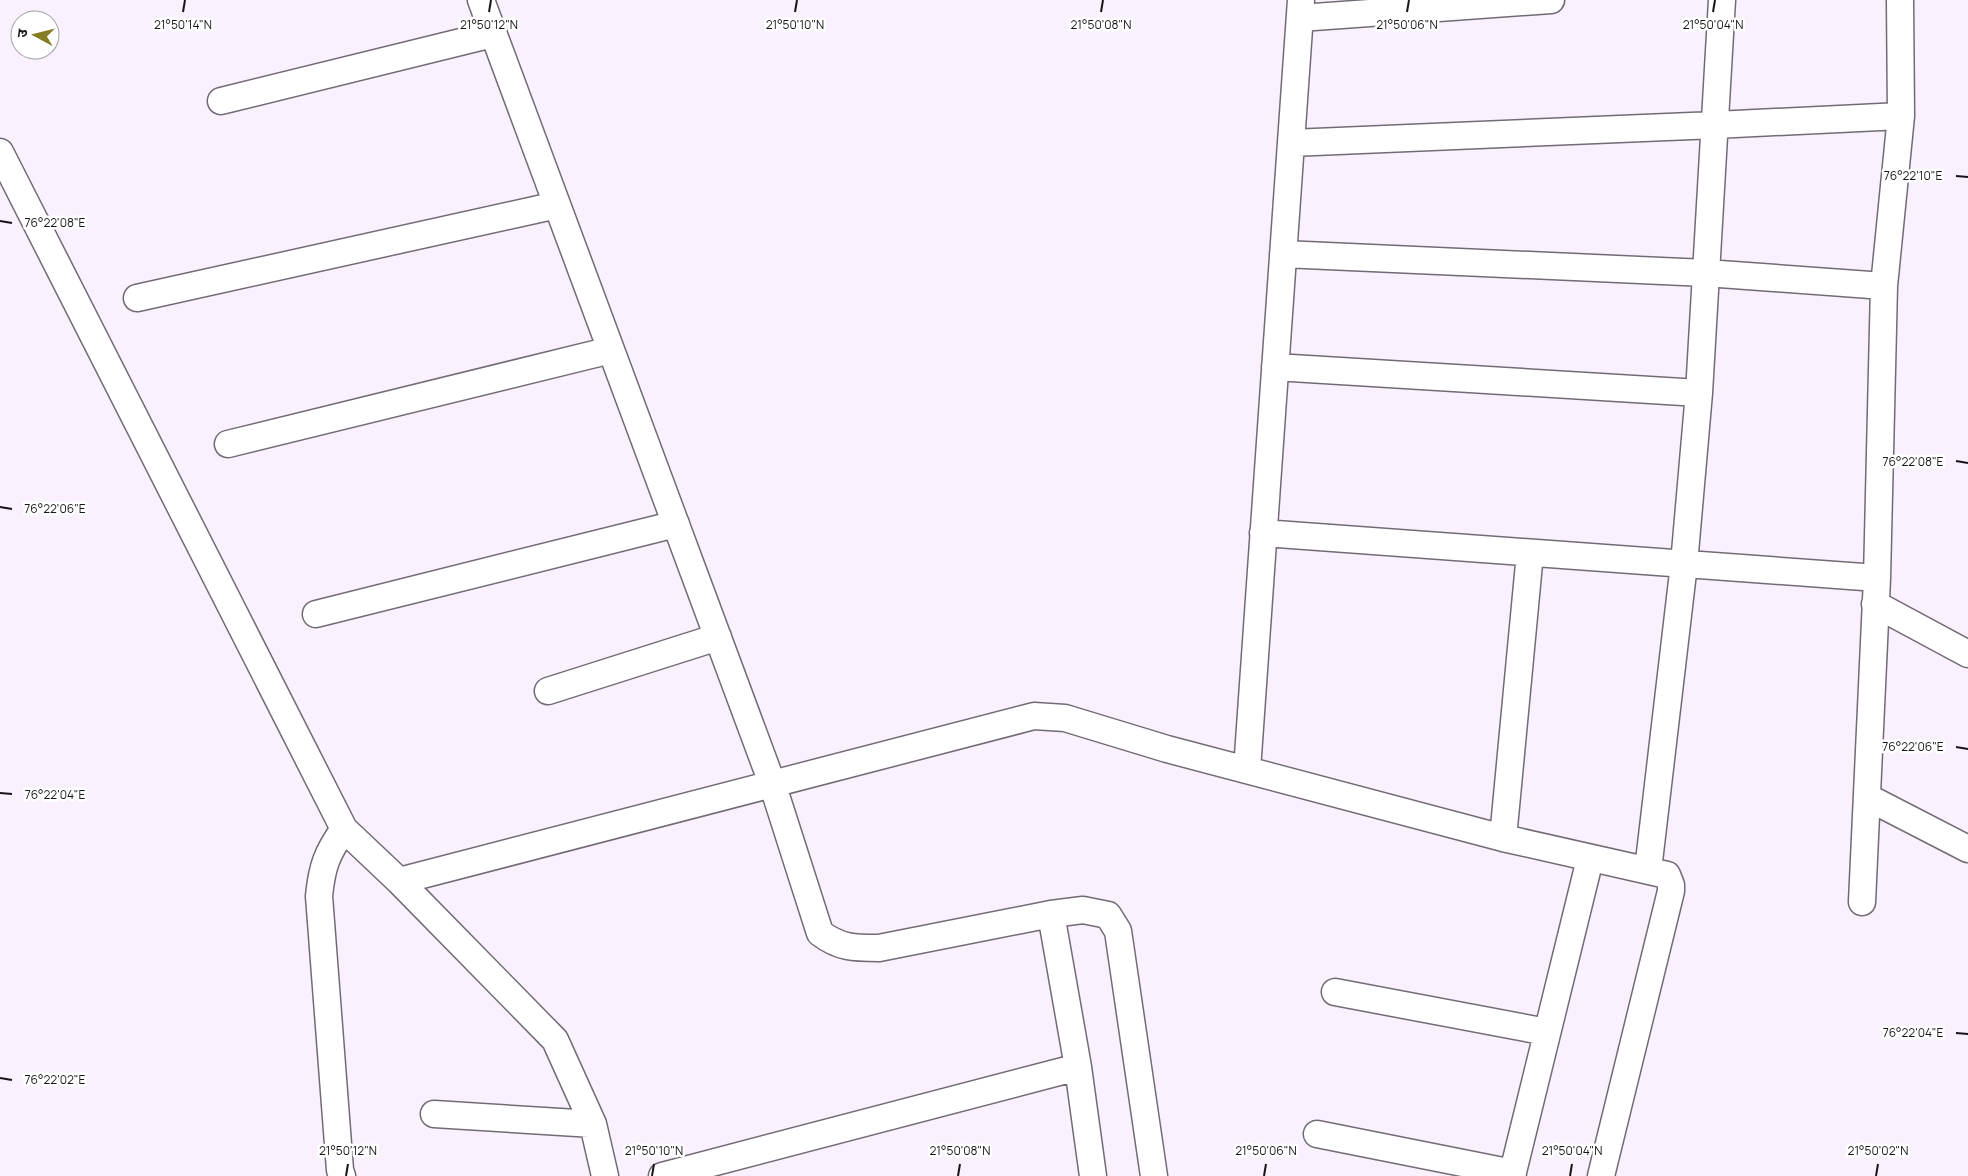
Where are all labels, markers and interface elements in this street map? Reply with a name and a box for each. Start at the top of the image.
north arrow [10,10,60,60]
text: 21°50'14"N [154,16,212,33]
text: 21°50'12"N [460,16,518,33]
text: 21°50'10"N [766,16,824,33]
text: 21°50'08"N [1071,16,1131,33]
text: 21°50'06"N [1376,16,1438,33]
text: 21°50'04"N [1683,16,1743,33]
text: उ [12,27,32,39]
text: 76°22'10"E [1884,167,1942,184]
text: 76°22'08"E [25,214,86,231]
text: 76°22'08"E [1883,453,1944,470]
text: 76°22'06"E [24,500,86,517]
text: 76°22'06"E [1882,738,1944,755]
text: 76°22'04"E [25,786,85,803]
text: 76°22'04"E [1883,1024,1943,1041]
text: 76°22'02"E [25,1071,86,1088]
text: 21°50'12"N [319,1142,377,1159]
text: 21°50'10"N [625,1142,683,1159]
text: 21°50'08"N [930,1142,990,1159]
text: 21°50'06"N [1235,1142,1297,1159]
text: 21°50'04"N [1542,1142,1602,1159]
text: 21°50'02"N [1848,1142,1908,1159]

